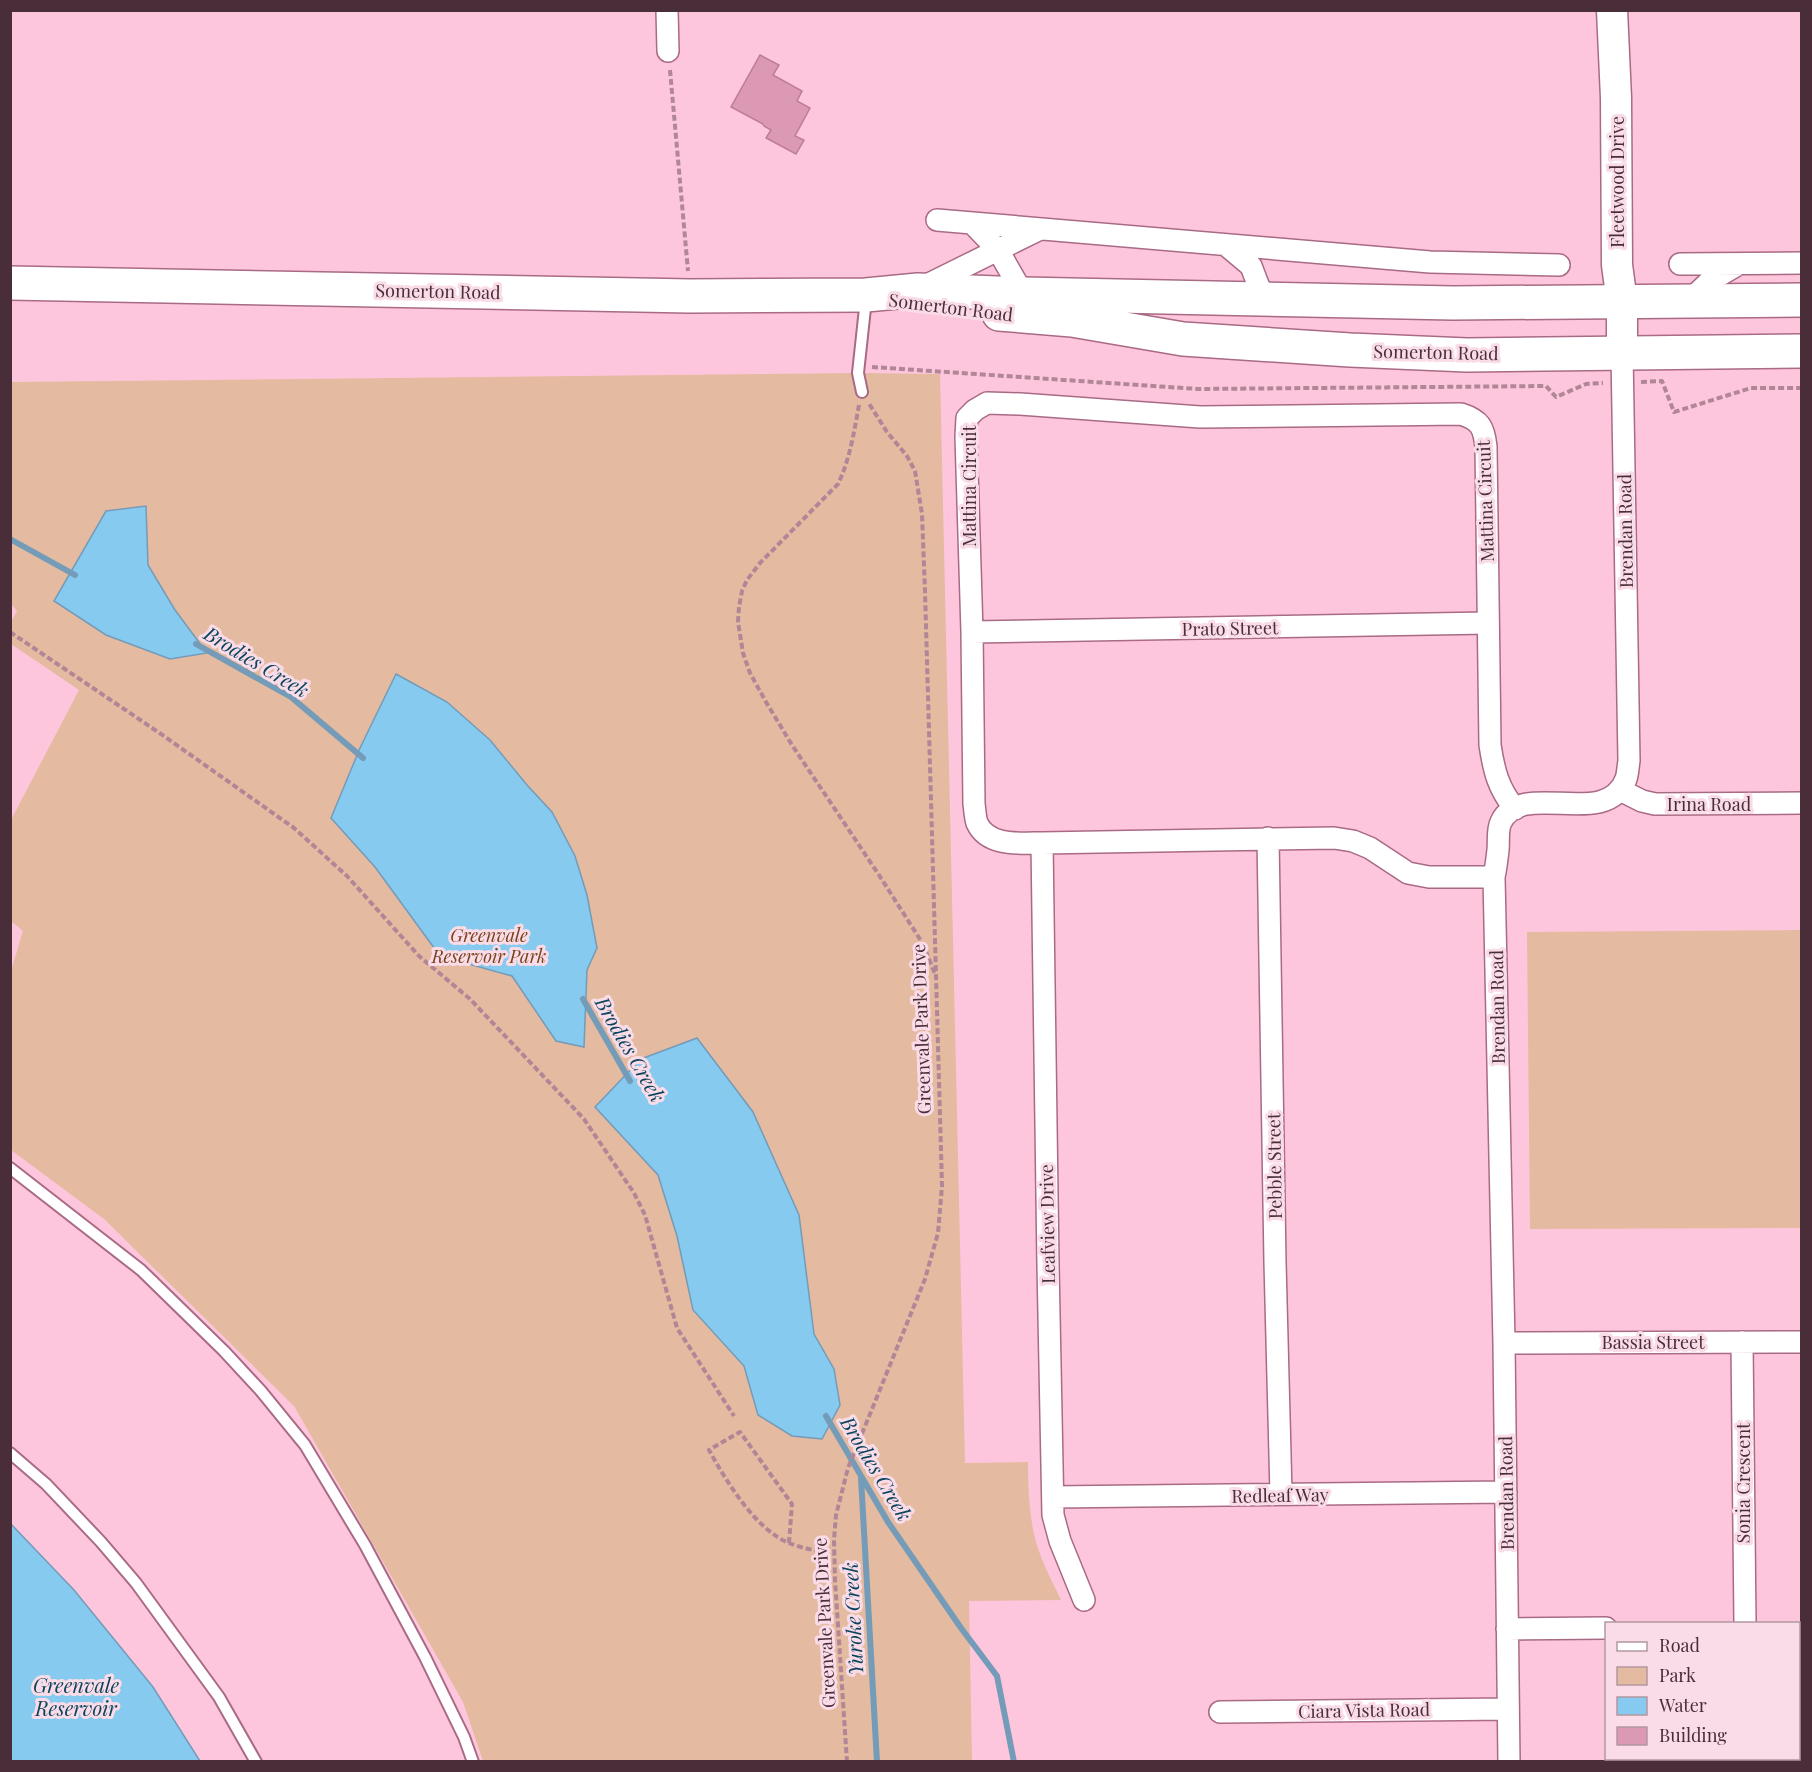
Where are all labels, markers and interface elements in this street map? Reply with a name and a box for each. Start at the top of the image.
street label: Fleetwood Drive [1605,116,1629,248]
street label: Somerton Road [375,278,501,304]
street label: Somerton Road [887,287,1015,327]
street label: Somerton Road [1373,339,1499,365]
street label: Mattina Circuit [957,424,981,547]
street label: Mattina Circuit [1471,439,1499,562]
street label: Brendan Road [1612,473,1638,588]
street label: Prato Street [1182,615,1279,641]
water label: Brodies Creek [199,619,314,703]
street label: Irina Road [1667,792,1752,816]
park label: Greenvale Reservoir Park [431,923,546,968]
street label: Greenvale Park Drive [906,943,936,1115]
street label: Brendan Road [1484,949,1510,1064]
water label: Brodies Creek [589,990,672,1107]
street label: Pebble Street [1261,1112,1287,1219]
street label: Leafview Drive [1034,1164,1060,1284]
street label: Bassia Street [1601,1330,1705,1354]
water label: Brodies Creek [835,1410,919,1525]
street label: Sonia Crescent [1731,1422,1755,1544]
street label: Brendan Road [1493,1435,1519,1550]
street label: Redleaf Way [1231,1482,1329,1508]
street label: Greenvale Park Drive [808,1537,840,1709]
water label: Yuroke Creek [836,1562,868,1676]
legend [1605,1622,1800,1760]
text: Road [1659,1633,1700,1657]
text: Park [1659,1663,1696,1687]
water label: Greenvale Reservoir [33,1671,120,1721]
text: Water [1658,1693,1707,1717]
street label: Ciara Vista Road [1298,1697,1431,1723]
text: Building [1659,1723,1727,1747]

